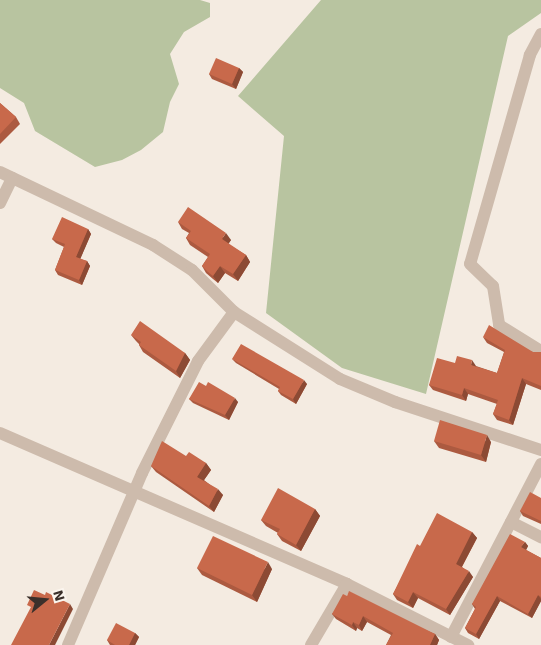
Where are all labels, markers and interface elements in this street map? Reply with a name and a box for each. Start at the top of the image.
north arrow [20,575,70,625]
text: N [50,588,69,603]

